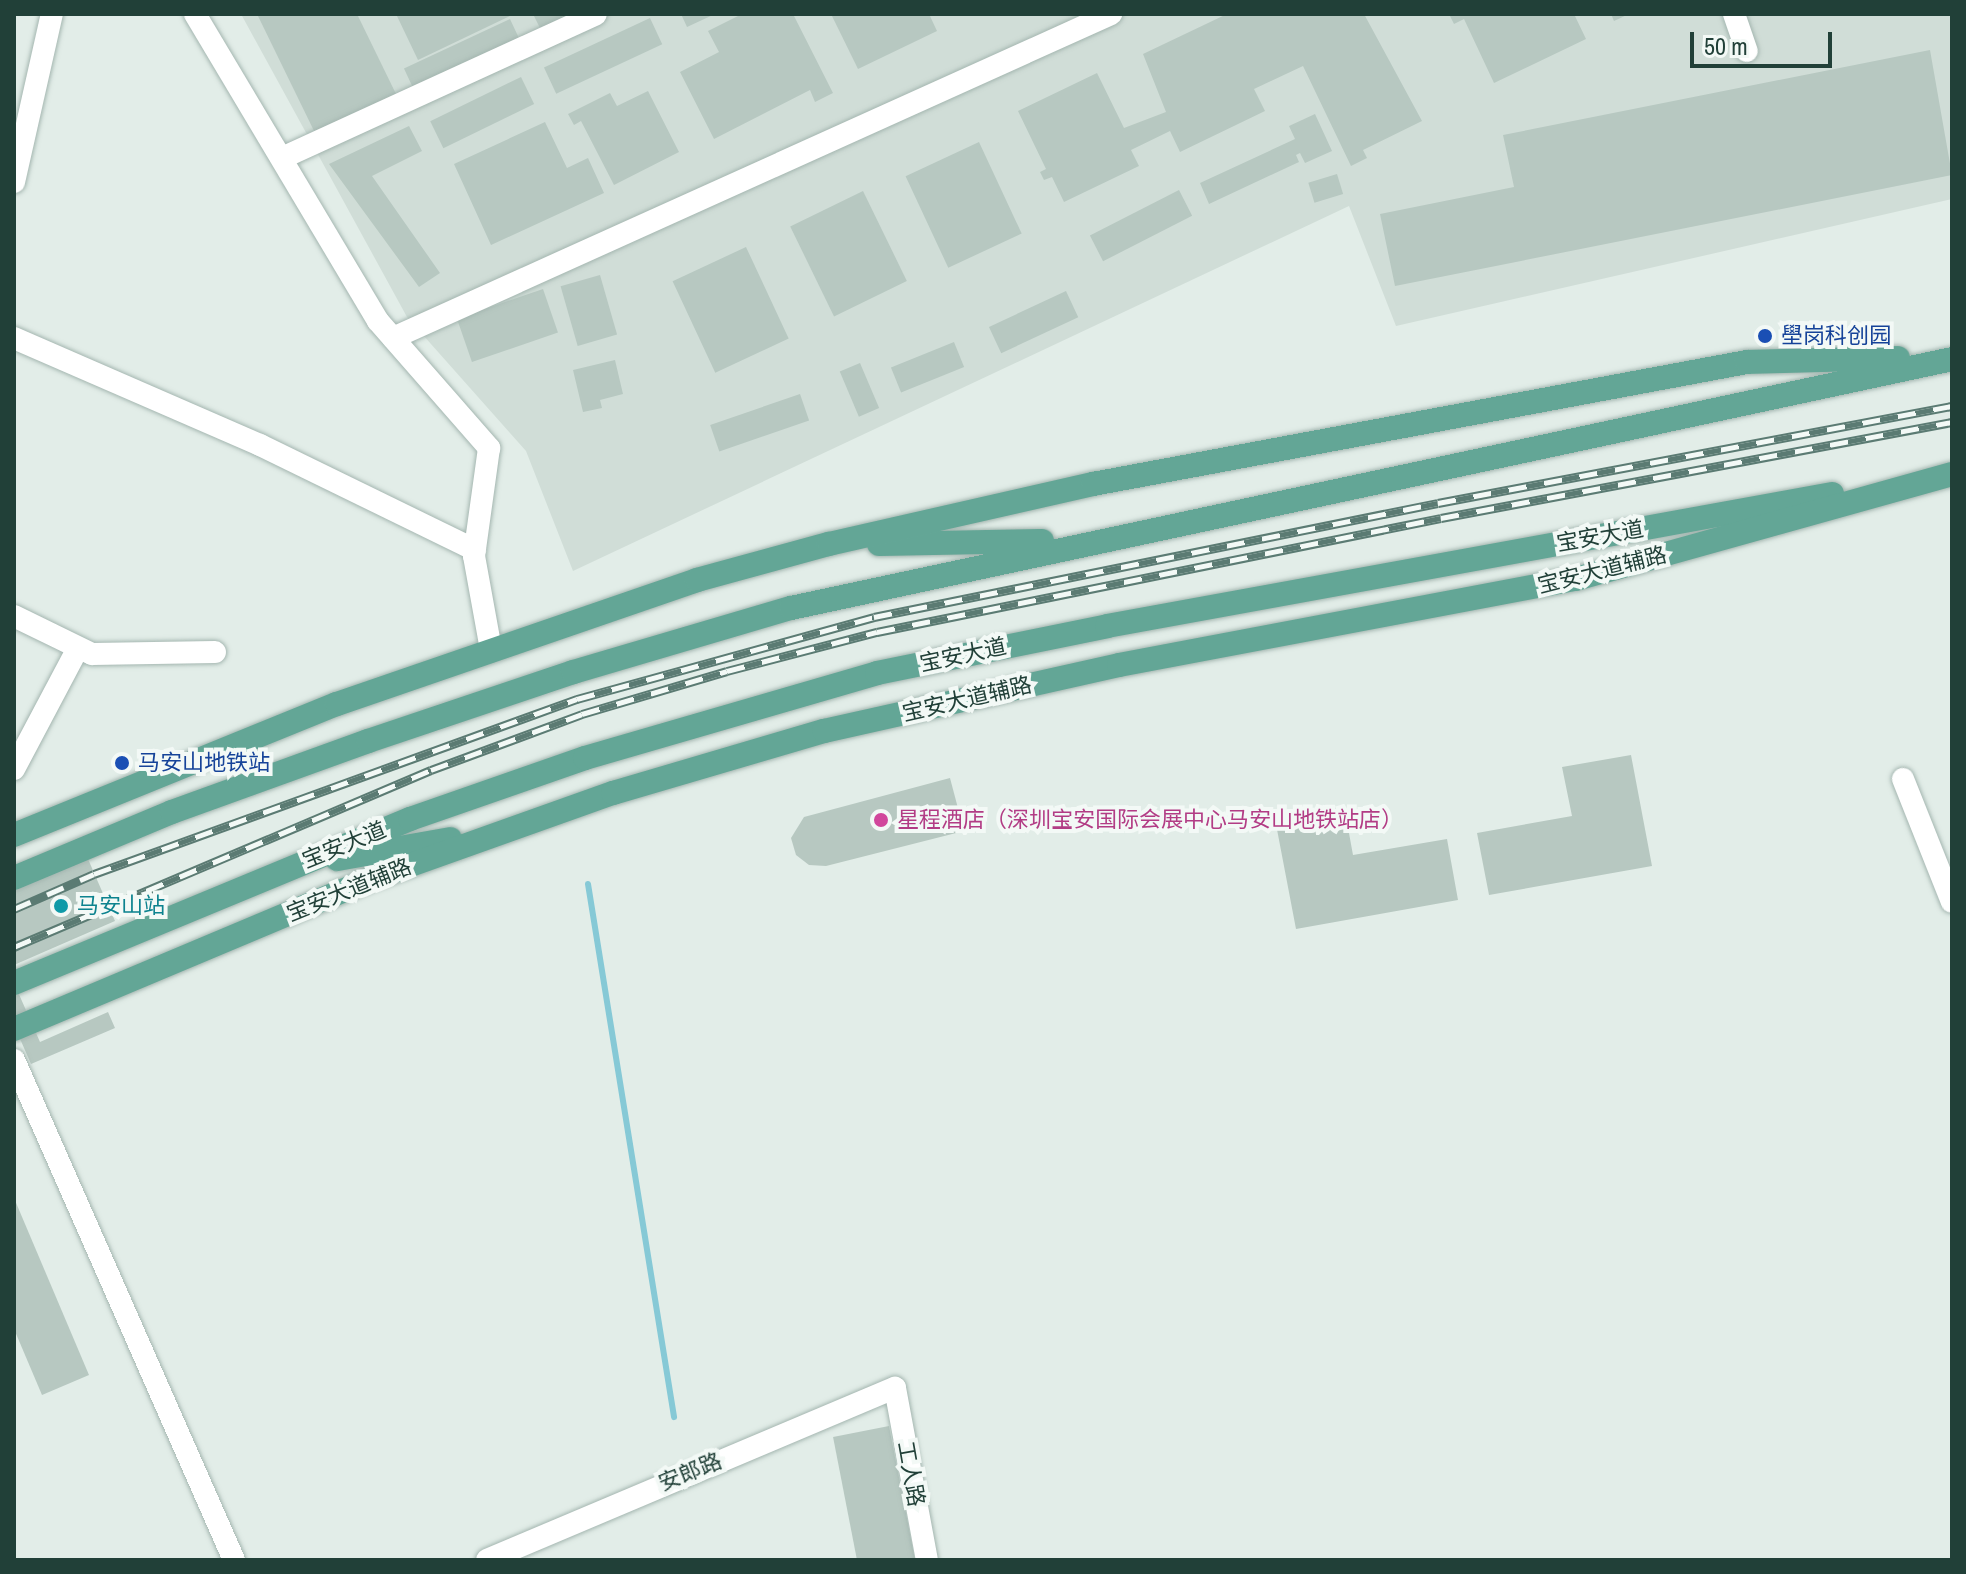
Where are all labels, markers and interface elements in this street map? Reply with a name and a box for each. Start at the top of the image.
scale bar [1694,16,1836,66]
text: 50 m [1704,30,1748,62]
place label: 壆岗科创园 [1781,323,1891,349]
marker: 壆岗科创园 [1756,327,1774,345]
street label: 宝安大道 [1554,515,1646,557]
street label: 宝安大道辅路 [1535,541,1669,599]
street label: 宝安大道 [917,633,1009,677]
street label: 宝安大道辅路 [900,671,1034,727]
place label: 马安山地铁站 [138,750,270,776]
marker: 马安山地铁站 [113,754,131,772]
place label: 星程酒店（深圳宝安国际会展中心马安山地铁站店） [897,807,1403,833]
marker: 星程酒店（深圳宝安国际会展中心马安山地铁站店） [872,811,890,829]
street label: 宝安大道 [298,816,390,874]
street label: 宝安大道辅路 [283,853,415,927]
place label: 马安山站 [77,893,165,919]
marker: 马安山站 [52,897,70,915]
street label: 工人路 [892,1439,930,1509]
street label: 安郎路 [654,1447,726,1497]

